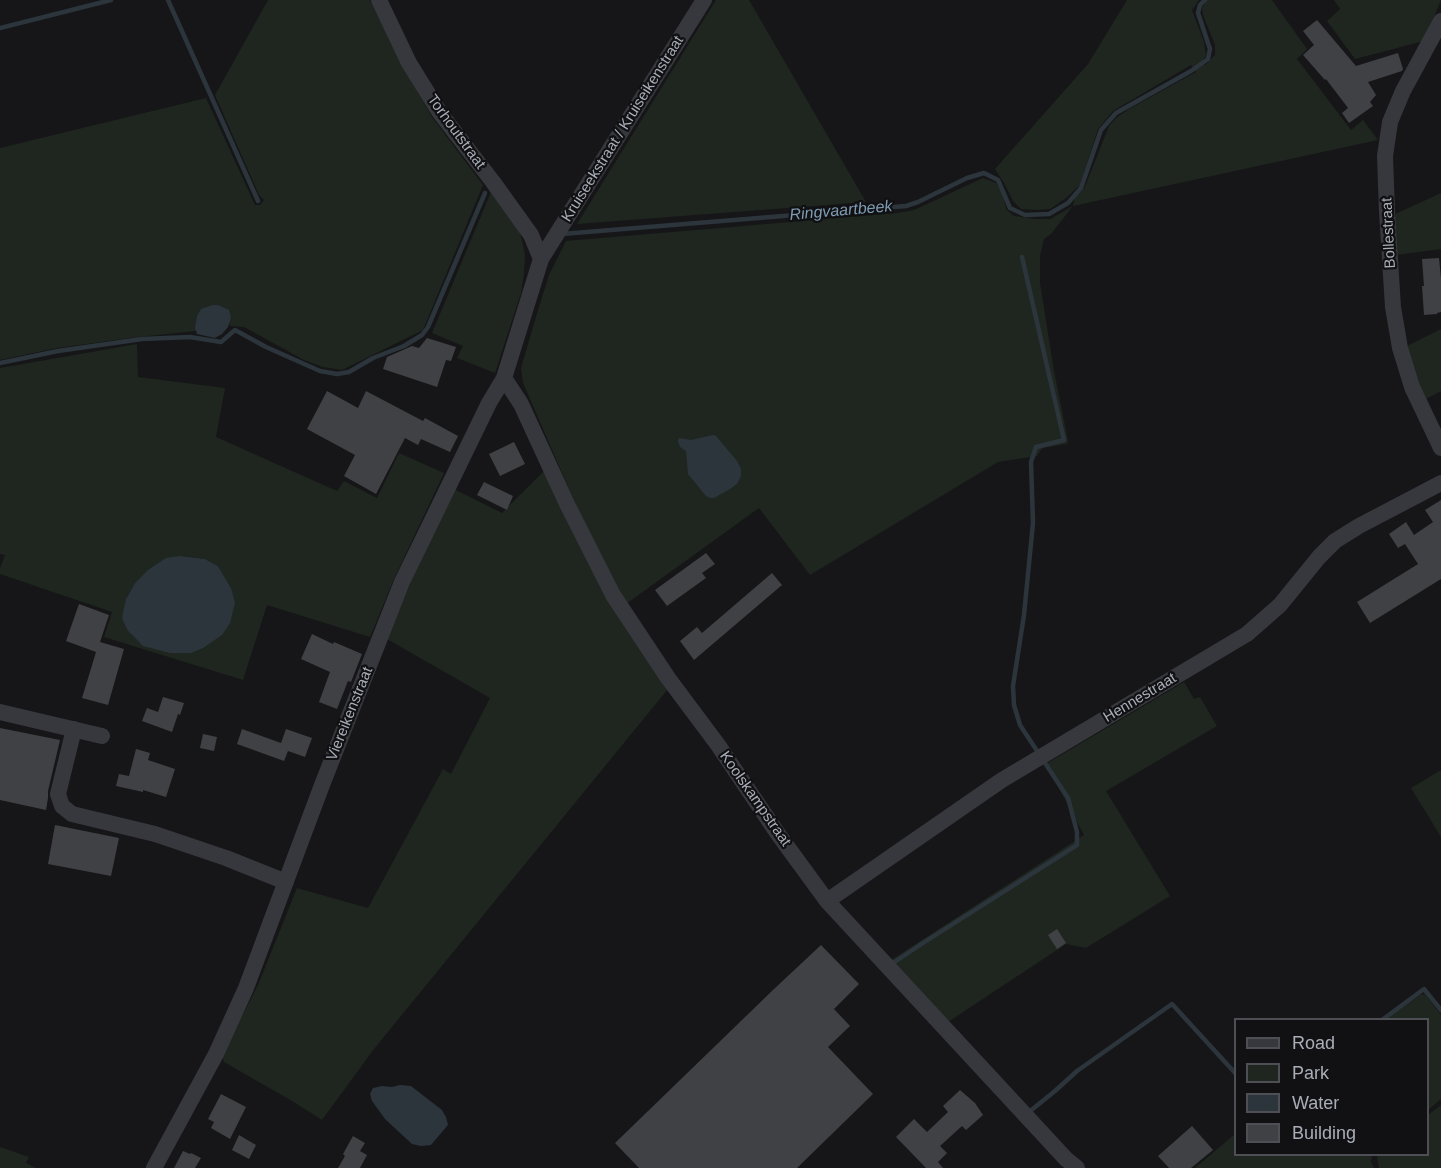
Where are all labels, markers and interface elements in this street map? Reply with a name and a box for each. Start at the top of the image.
street label: Kruiseekstraat / Kruiseikenstraat [558,33,688,225]
street label: Torhoutstraat [423,91,489,173]
water label: Ringvaartbeek [789,197,893,225]
street label: Bollestraat [1378,197,1400,269]
street label: Viereikenstraat [323,664,377,764]
street label: Hennestraat [1100,669,1180,727]
street label: Koolskampstraat [716,748,794,850]
legend [1234,1018,1429,1156]
text: Road [1292,1033,1335,1053]
text: Park [1292,1063,1329,1083]
text: Water [1292,1093,1339,1113]
text: Building [1292,1123,1356,1143]

